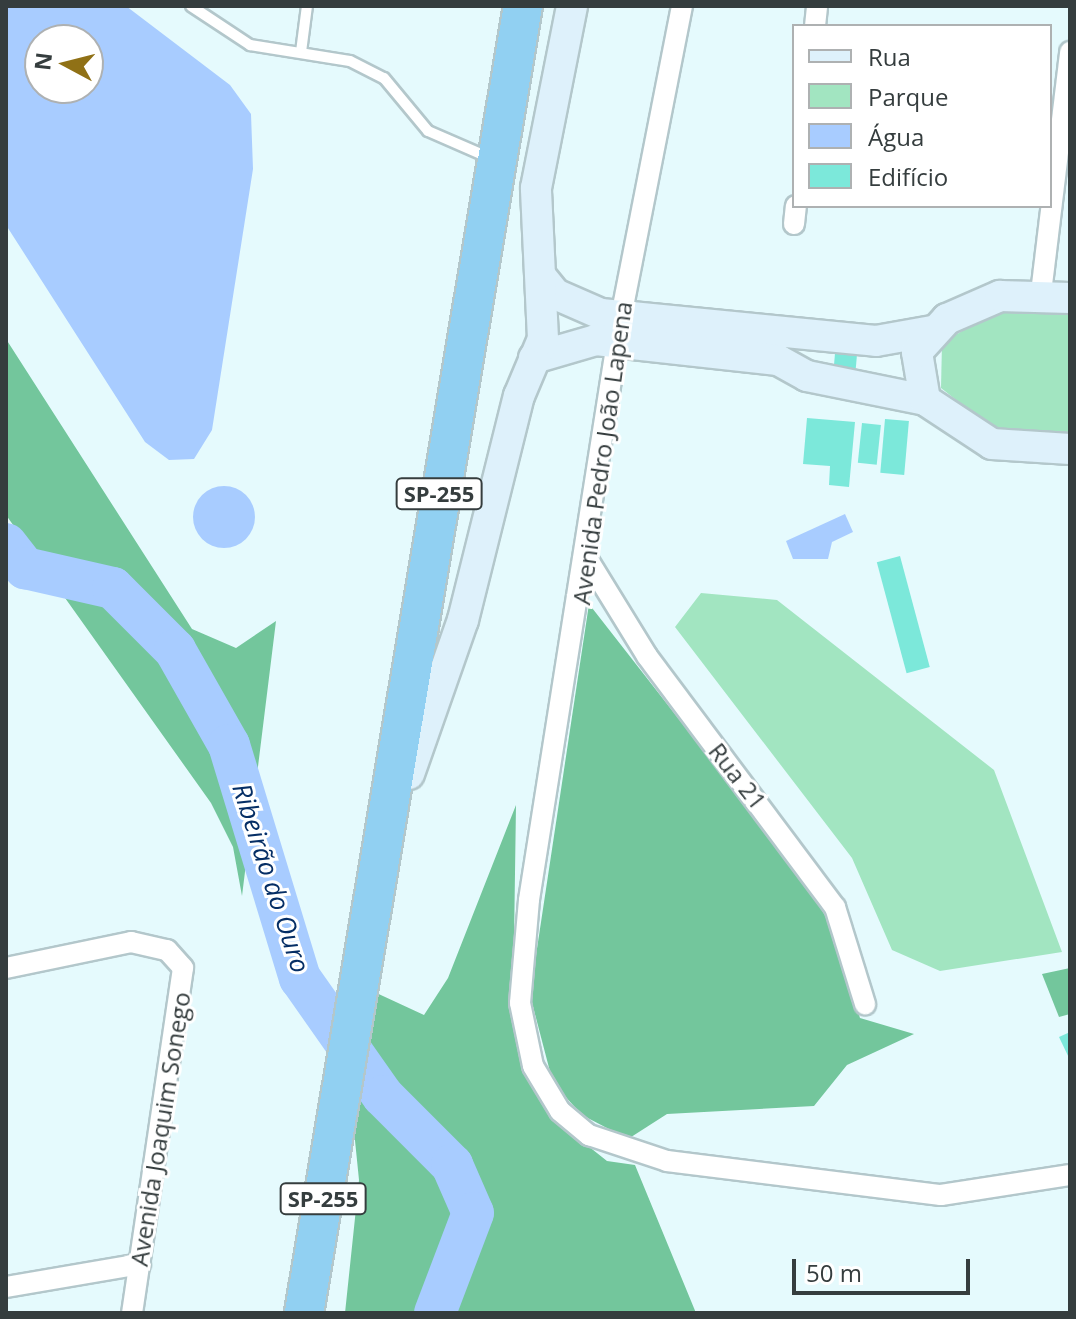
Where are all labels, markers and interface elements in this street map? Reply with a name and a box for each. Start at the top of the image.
north arrow [24,24,104,104]
legend [792,24,1052,208]
text: Rua [868,40,911,73]
text: N [26,51,58,72]
text: Parque [868,80,948,113]
text: Água [868,120,924,153]
text: Edifício [868,160,948,193]
street label: Avenida Pedro João Lapena [566,300,638,606]
road number: SP-255 [395,476,483,512]
street label: Rua 21 [703,737,773,815]
water label: Ribeirão do Ouro [226,779,316,977]
street label: Avenida Joaquim Sonego [124,990,196,1268]
road number: SP-255 [279,1181,367,1217]
scale bar [796,1243,974,1293]
text: 50 m [806,1256,862,1289]

